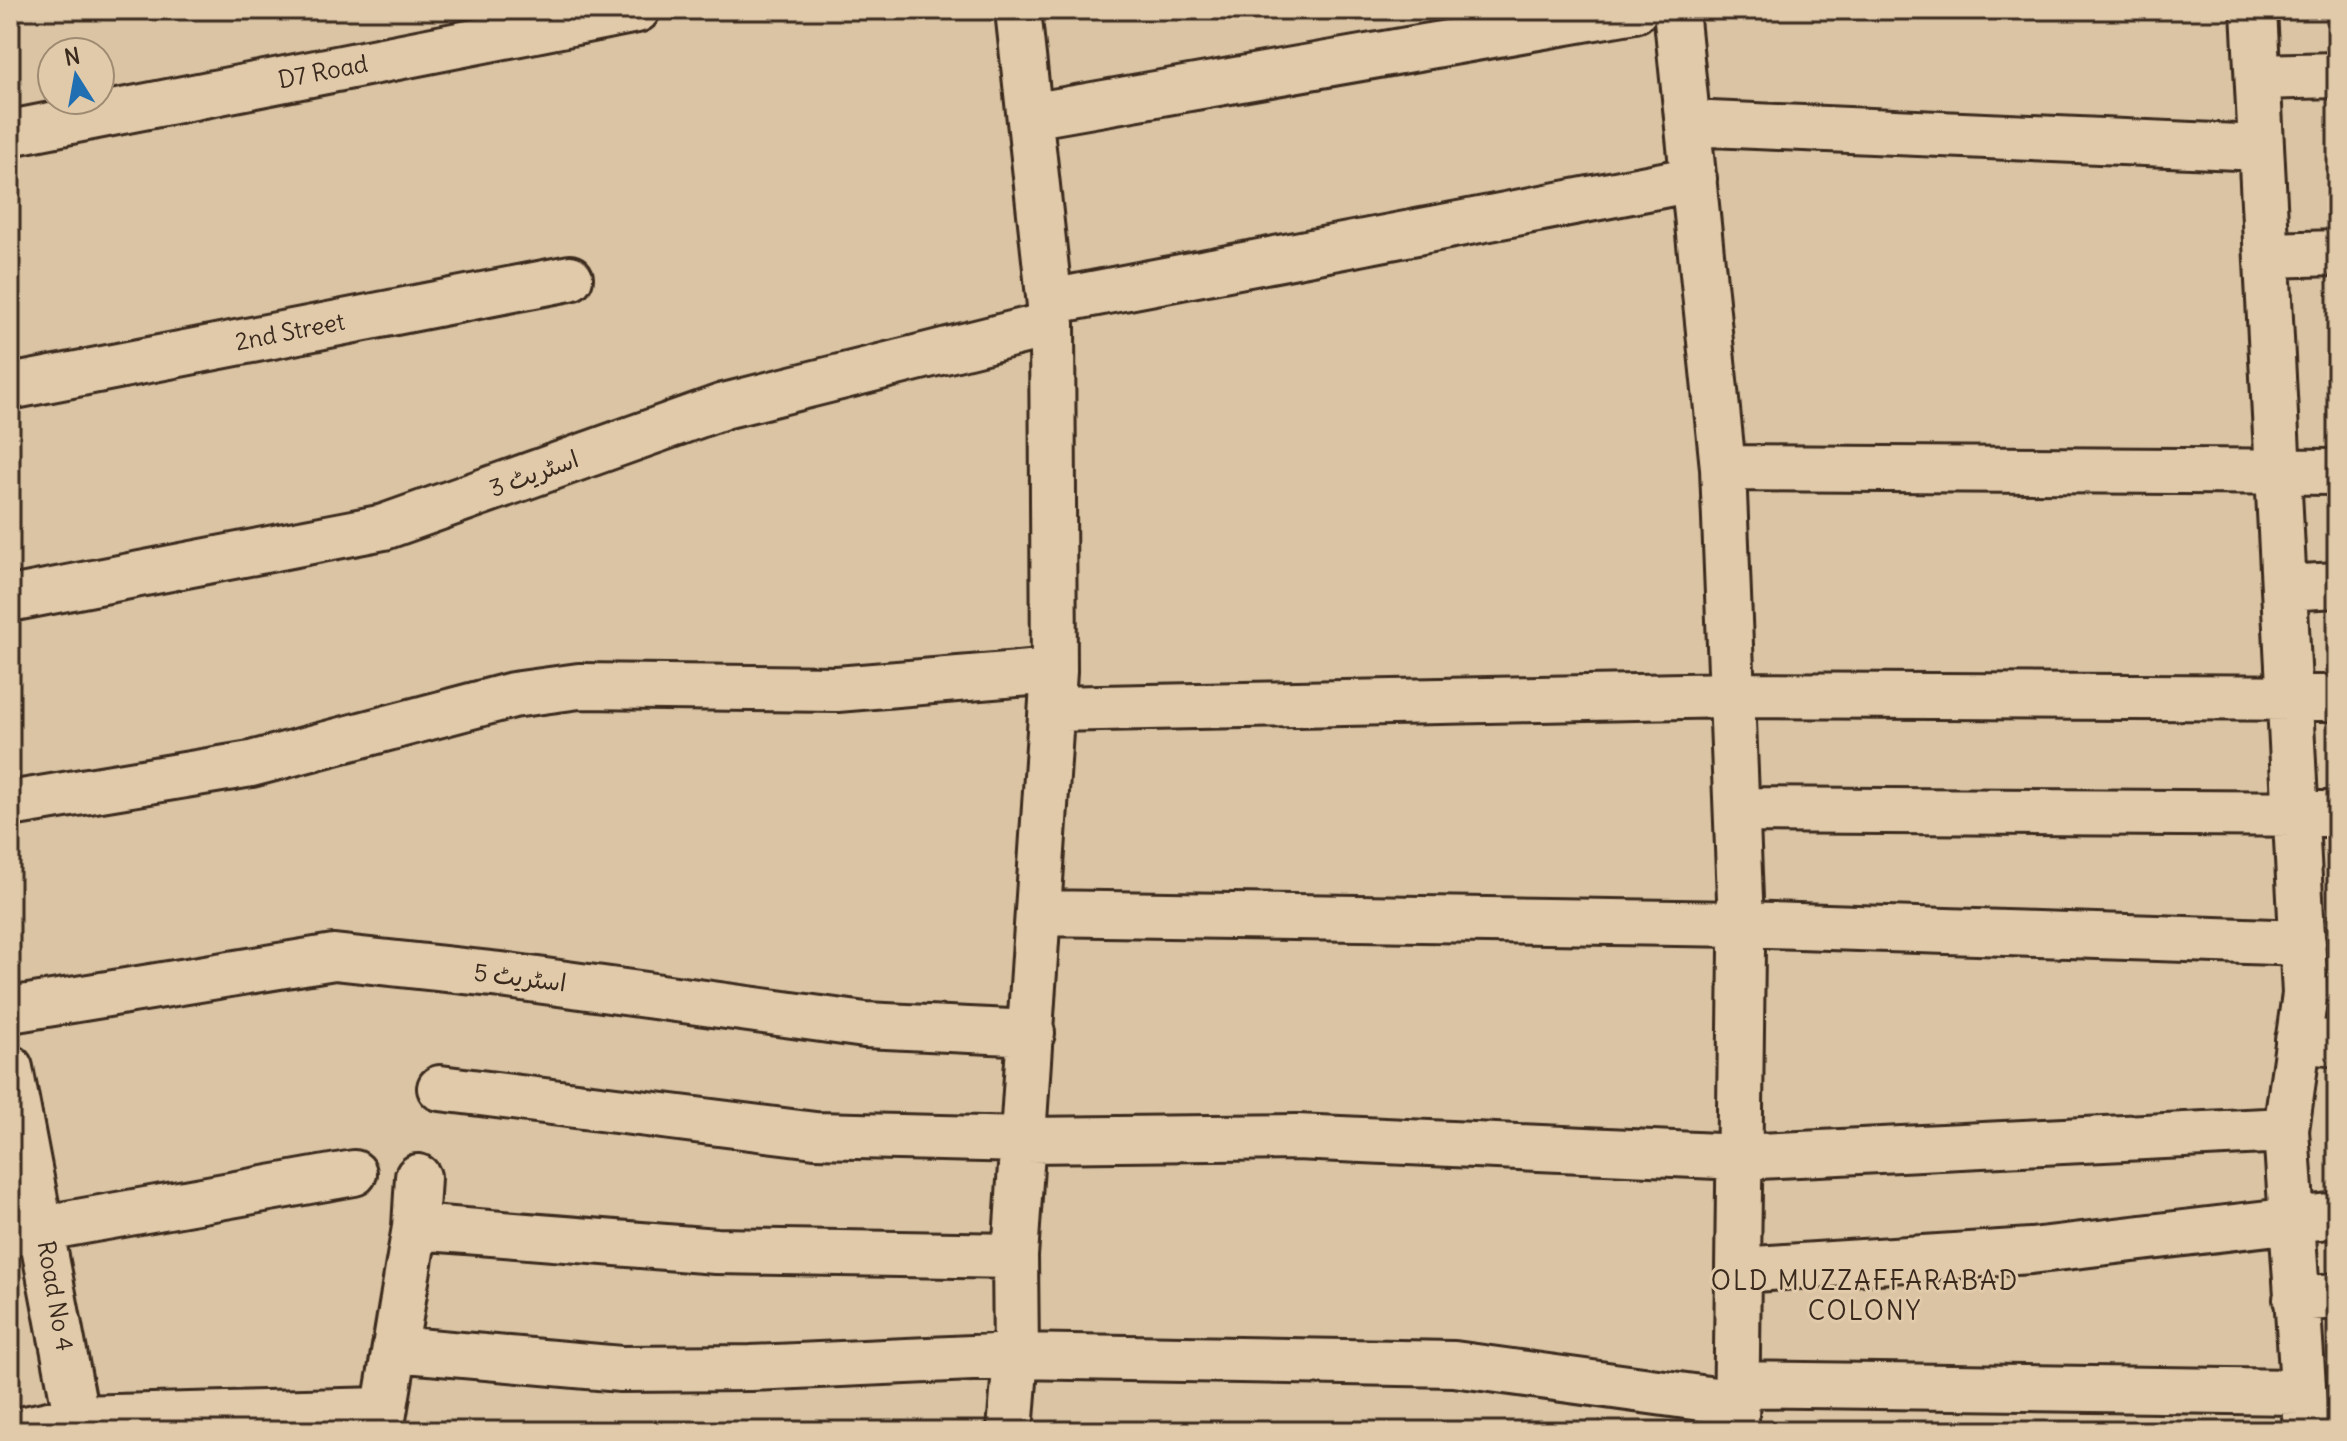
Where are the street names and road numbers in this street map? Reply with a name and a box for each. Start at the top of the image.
street label: D7 Road [276,48,370,94]
street label: 2nd Street [232,306,347,356]
street label: اسٹریٹ 3 [485,443,582,503]
street label: اسٹریٹ 5 [472,956,568,998]
street label: Road No 4 [32,1238,80,1353]

